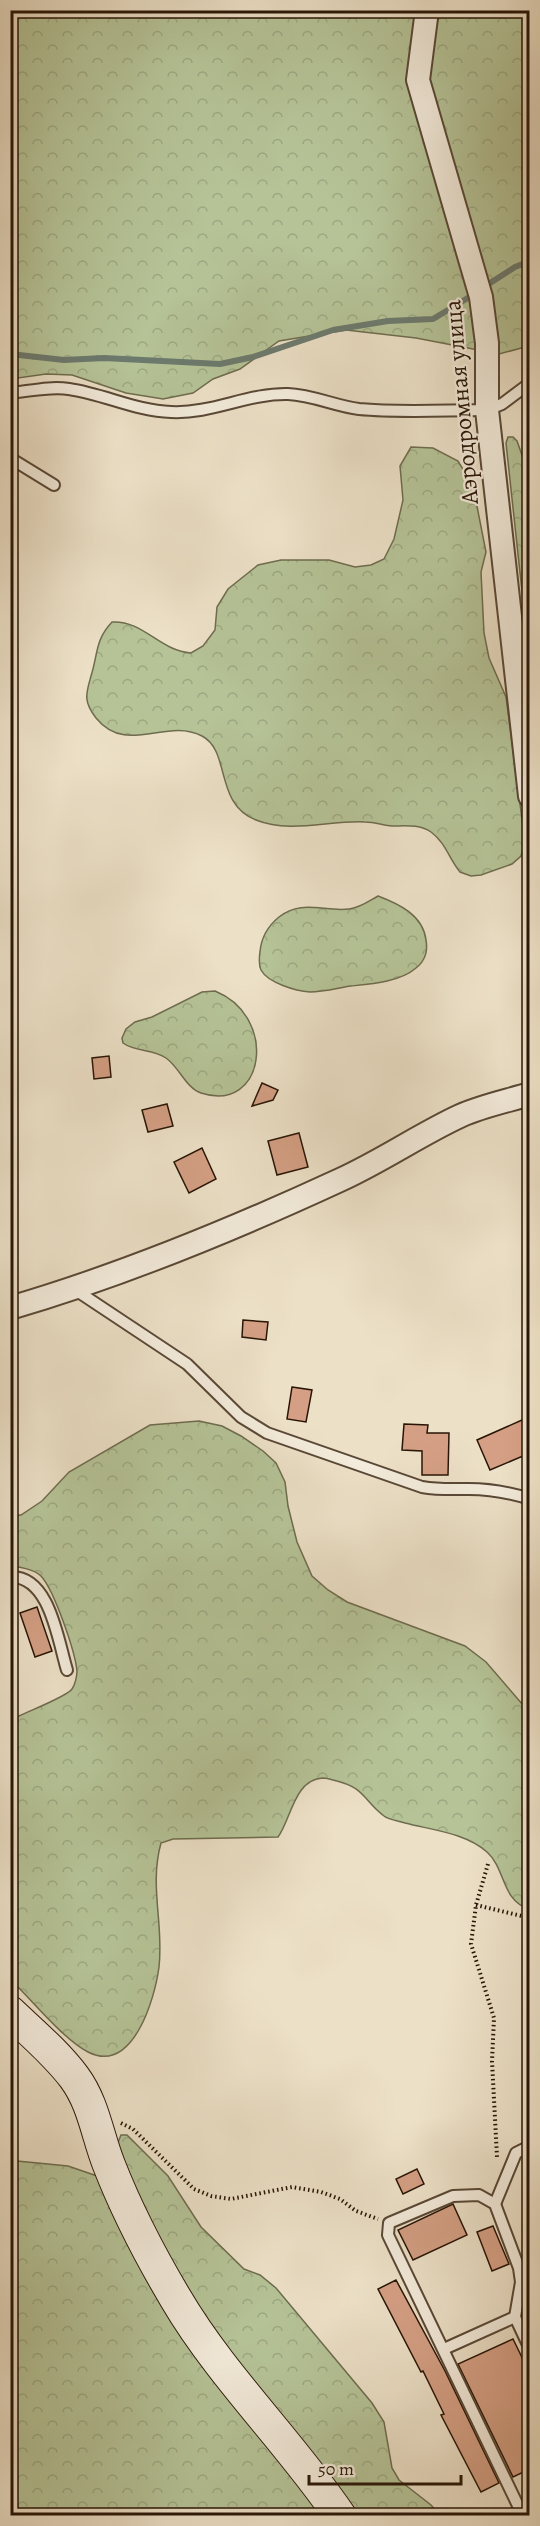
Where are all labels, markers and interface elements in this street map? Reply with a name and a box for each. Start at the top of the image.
street label: Аэродромная улица [436,298,486,507]
scale bar [309,2448,460,2486]
text: 50 m [318,2457,354,2481]

